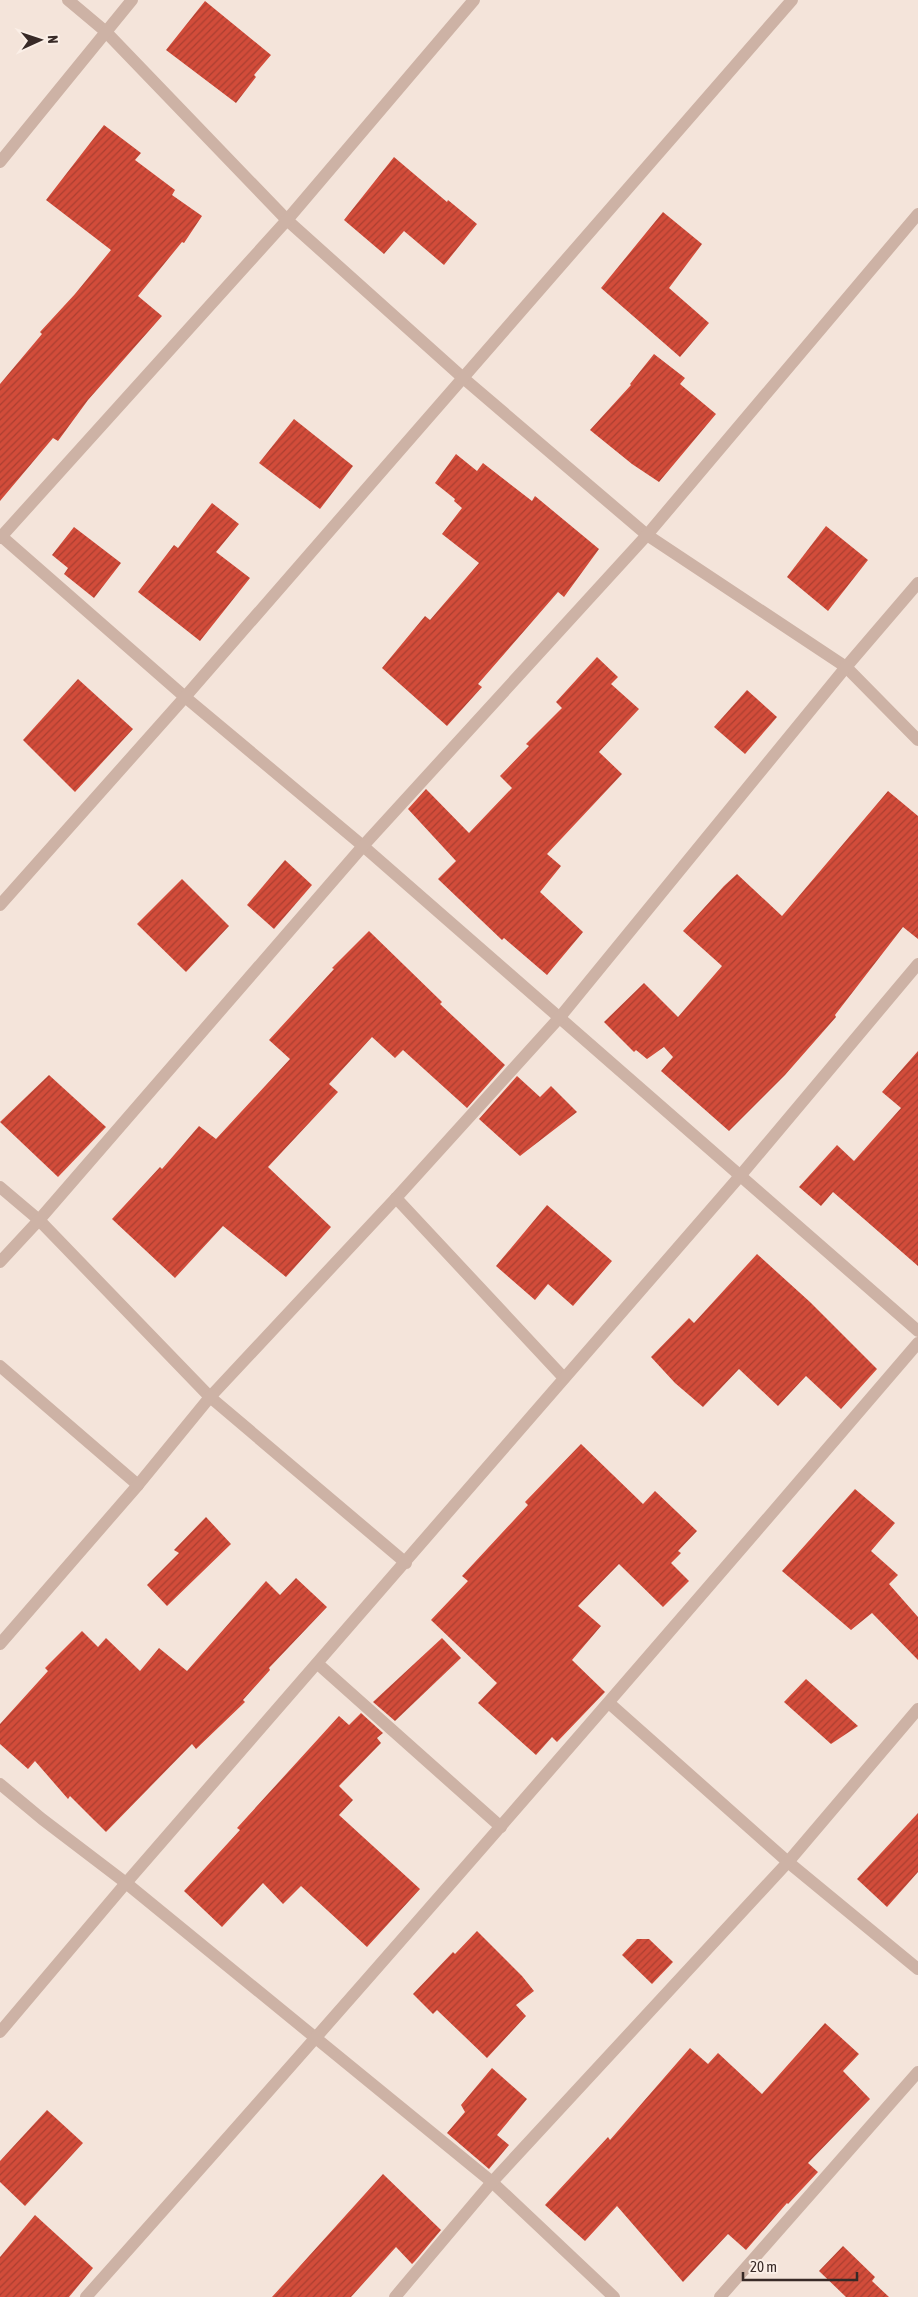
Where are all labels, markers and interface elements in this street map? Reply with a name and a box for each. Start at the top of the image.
north arrow [15,15,65,65]
text: N [45,35,61,44]
scale bar [743,2250,857,2282]
text: 20 m [750,2258,777,2275]

